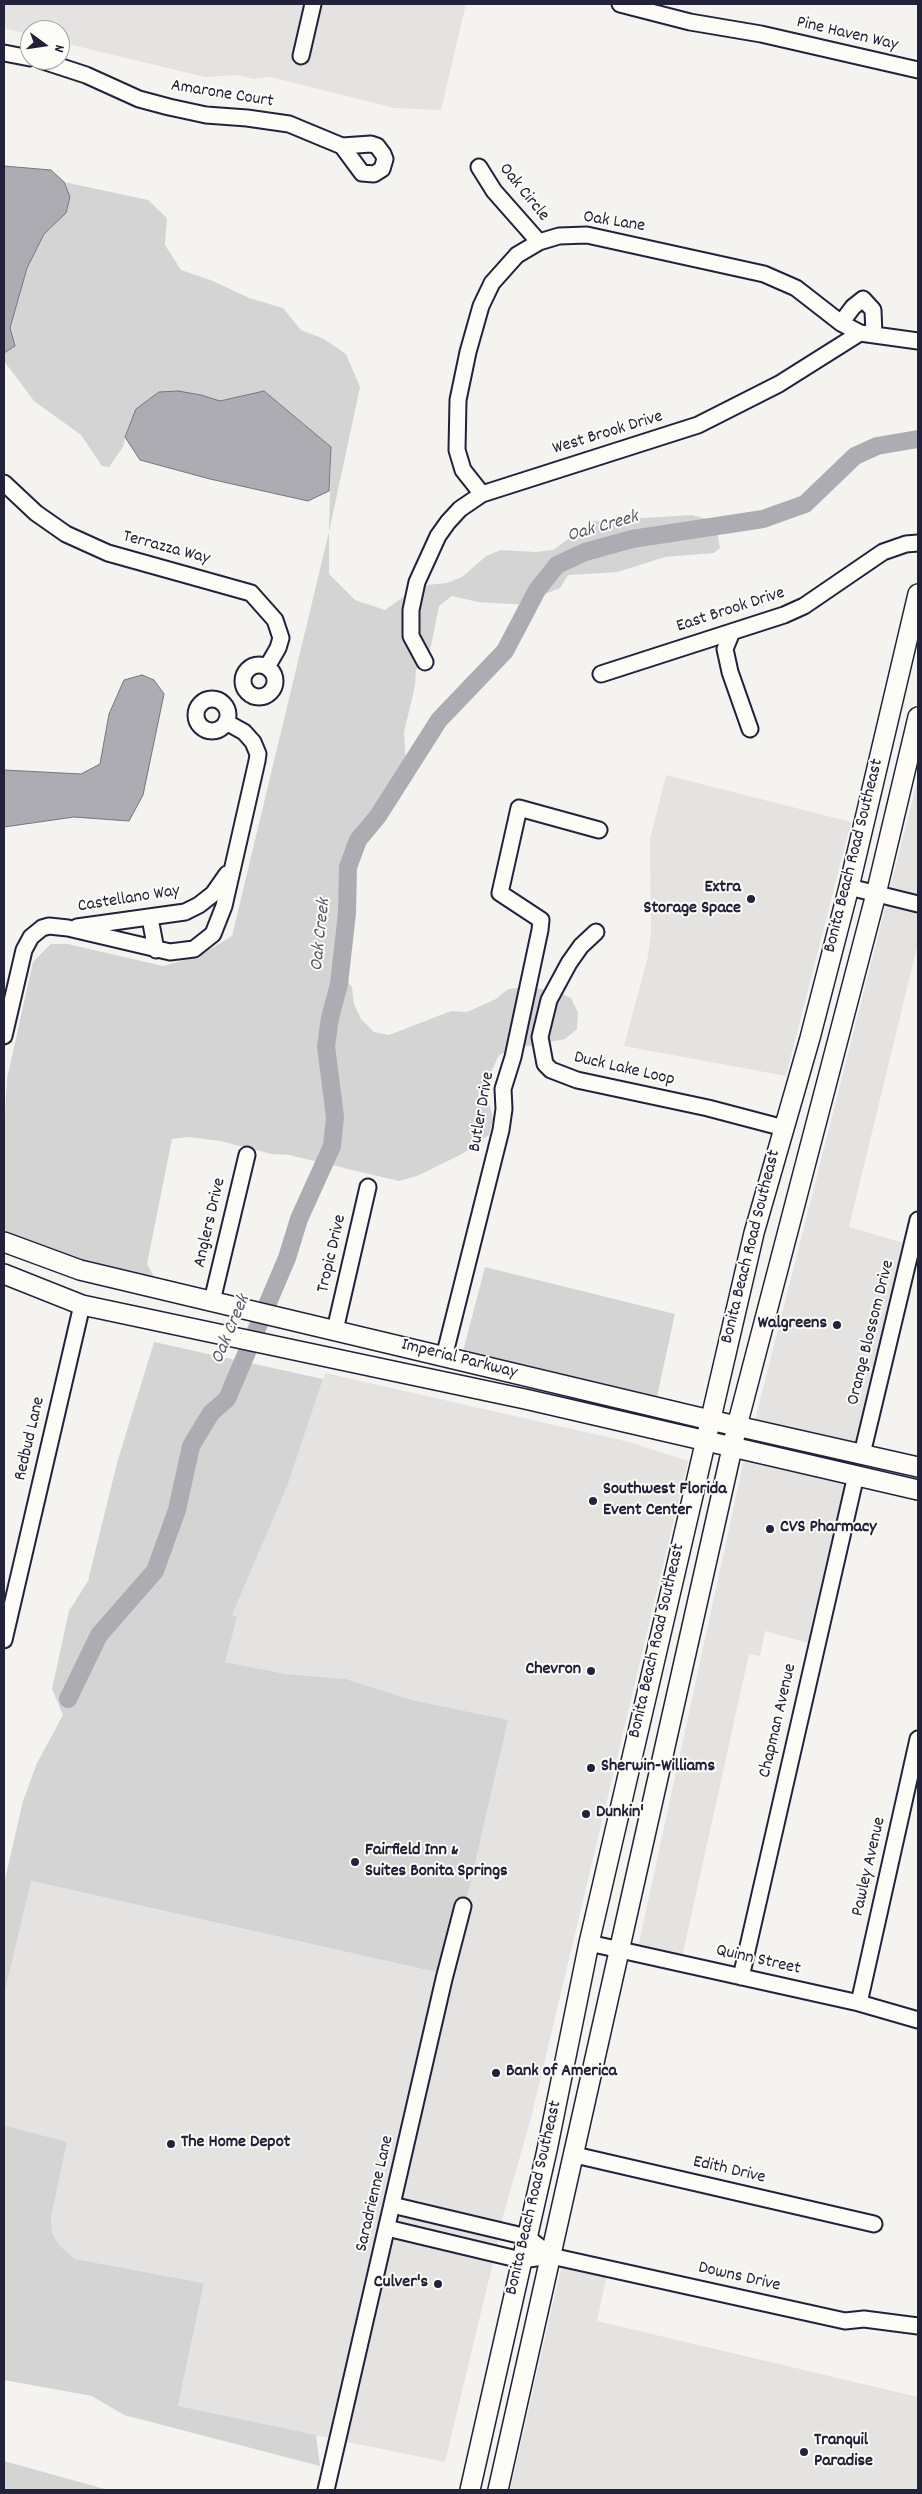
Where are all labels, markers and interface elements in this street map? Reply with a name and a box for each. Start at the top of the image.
street label: Pine Haven Way [794,13,900,57]
north arrow [20,20,70,70]
text: N [48,43,69,54]
street label: Amarone Court [169,76,275,114]
street label: Oak Circle [493,160,553,226]
street label: Oak Lane [582,207,646,239]
street label: West Brook Drive [550,407,666,461]
water label: Oak Creek [565,507,641,549]
street label: Terrazza Way [120,527,212,571]
street label: East Brook Drive [674,583,788,639]
street label: Bonita Beach Road Southeast [820,757,890,955]
place label: Extra Storage Space [644,878,741,921]
street label: Castellano Way [76,881,182,919]
marker: Extra Storage Space [745,893,757,905]
water label: Oak Creek [307,898,337,972]
street label: Duck Lake Loop [572,1048,676,1092]
street label: Butler Drive [465,1070,501,1154]
street label: Bonita Beach Road Southeast [717,1148,787,1346]
street label: Anglers Drive [190,1176,232,1270]
street label: Tropic Drive [314,1213,352,1295]
street label: Orange Blossom Drive [844,1258,900,1408]
water label: Oak Creek [207,1292,257,1368]
place label: Walgreens [758,1314,827,1336]
marker: Walgreens [831,1319,843,1331]
street label: Imperial Parkway [399,1335,519,1385]
street label: Redbud Lane [11,1395,51,1483]
place label: Southwest Florida Event Center [603,1480,727,1522]
marker: Southwest Florida Event Center [587,1495,599,1507]
place label: CVS Pharmacy [780,1518,876,1540]
marker: CVS Pharmacy [764,1523,776,1535]
street label: Bonita Beach Road Southeast [625,1542,691,1740]
place label: Chevron [525,1660,581,1682]
street label: Chapman Avenue [755,1662,803,1780]
marker: Chevron [585,1665,597,1677]
place label: Sherwin-Williams [601,1757,715,1779]
marker: Sherwin-Williams [585,1762,597,1774]
place label: Dunkin' [596,1803,644,1825]
marker: Dunkin' [580,1808,592,1820]
street label: Pawley Avenue [848,1815,892,1919]
place label: Fairfield Inn & Suites Bonita Springs [365,1841,508,1884]
marker: Fairfield Inn & Suites Bonita Springs [349,1856,361,1868]
street label: Quinn Street [714,1941,802,1981]
place label: Bank of America [506,2062,617,2084]
marker: Bank of America [490,2067,502,2079]
street label: Bonita Beach Road Southeast [502,2099,568,2297]
place label: The Home Depot [181,2133,290,2155]
street label: Saradrienne Lane [352,2134,400,2254]
marker: The Home Depot [165,2138,177,2150]
street label: Edith Drive [691,2152,767,2190]
street label: Downs Drive [696,2258,782,2298]
place label: Culver's [374,2273,428,2295]
marker: Culver's [432,2278,444,2290]
place label: Tranquil Paradise [814,2431,873,2474]
marker: Tranquil Paradise [798,2446,810,2458]

